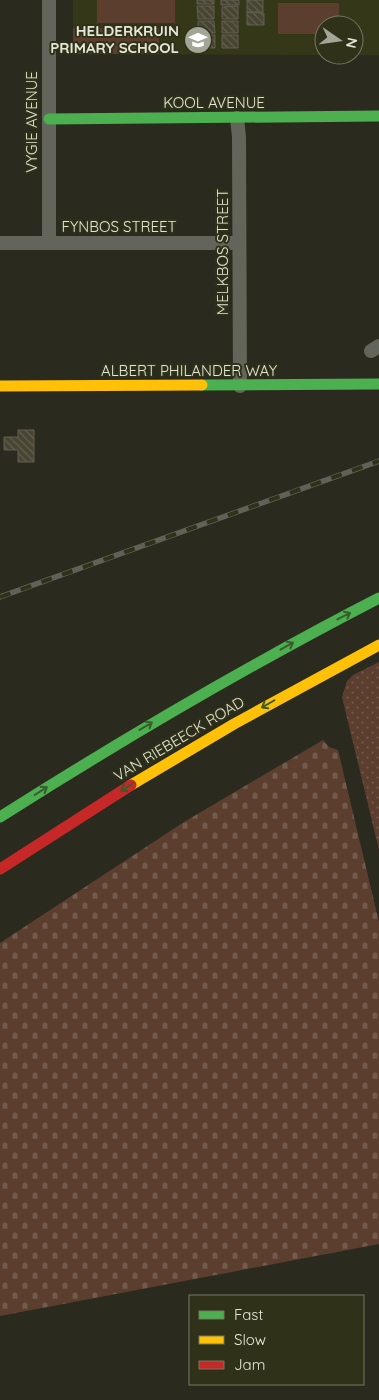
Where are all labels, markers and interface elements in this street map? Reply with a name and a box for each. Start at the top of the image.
north arrow [314,15,364,65]
place label: HELDERKRUIN PRIMARY SCHOOL [50,21,179,57]
school or university icon: HELDERKRUIN PRIMARY SCHOOL [183,25,213,55]
text: N [342,36,362,50]
street label: VYGIE AVENUE [22,71,41,173]
street label: KOOL AVENUE [163,93,265,112]
street label: MELKBOS STREET [213,189,232,315]
street label: FYNBOS STREET [61,217,177,236]
street label: ALBERT PHILANDER WAY [101,361,278,380]
one-way arrow [336,611,351,620]
one-way arrow [279,641,294,650]
street label: VAN RIEBEECK ROAD [110,692,248,785]
one-way arrow [262,699,276,709]
one-way arrow [138,721,153,731]
one-way arrow [120,783,134,793]
one-way arrow [34,785,48,795]
legend [189,1295,364,1385]
text: Fast [234,1305,263,1324]
text: Slow [234,1330,266,1349]
text: Jam [234,1355,265,1374]

